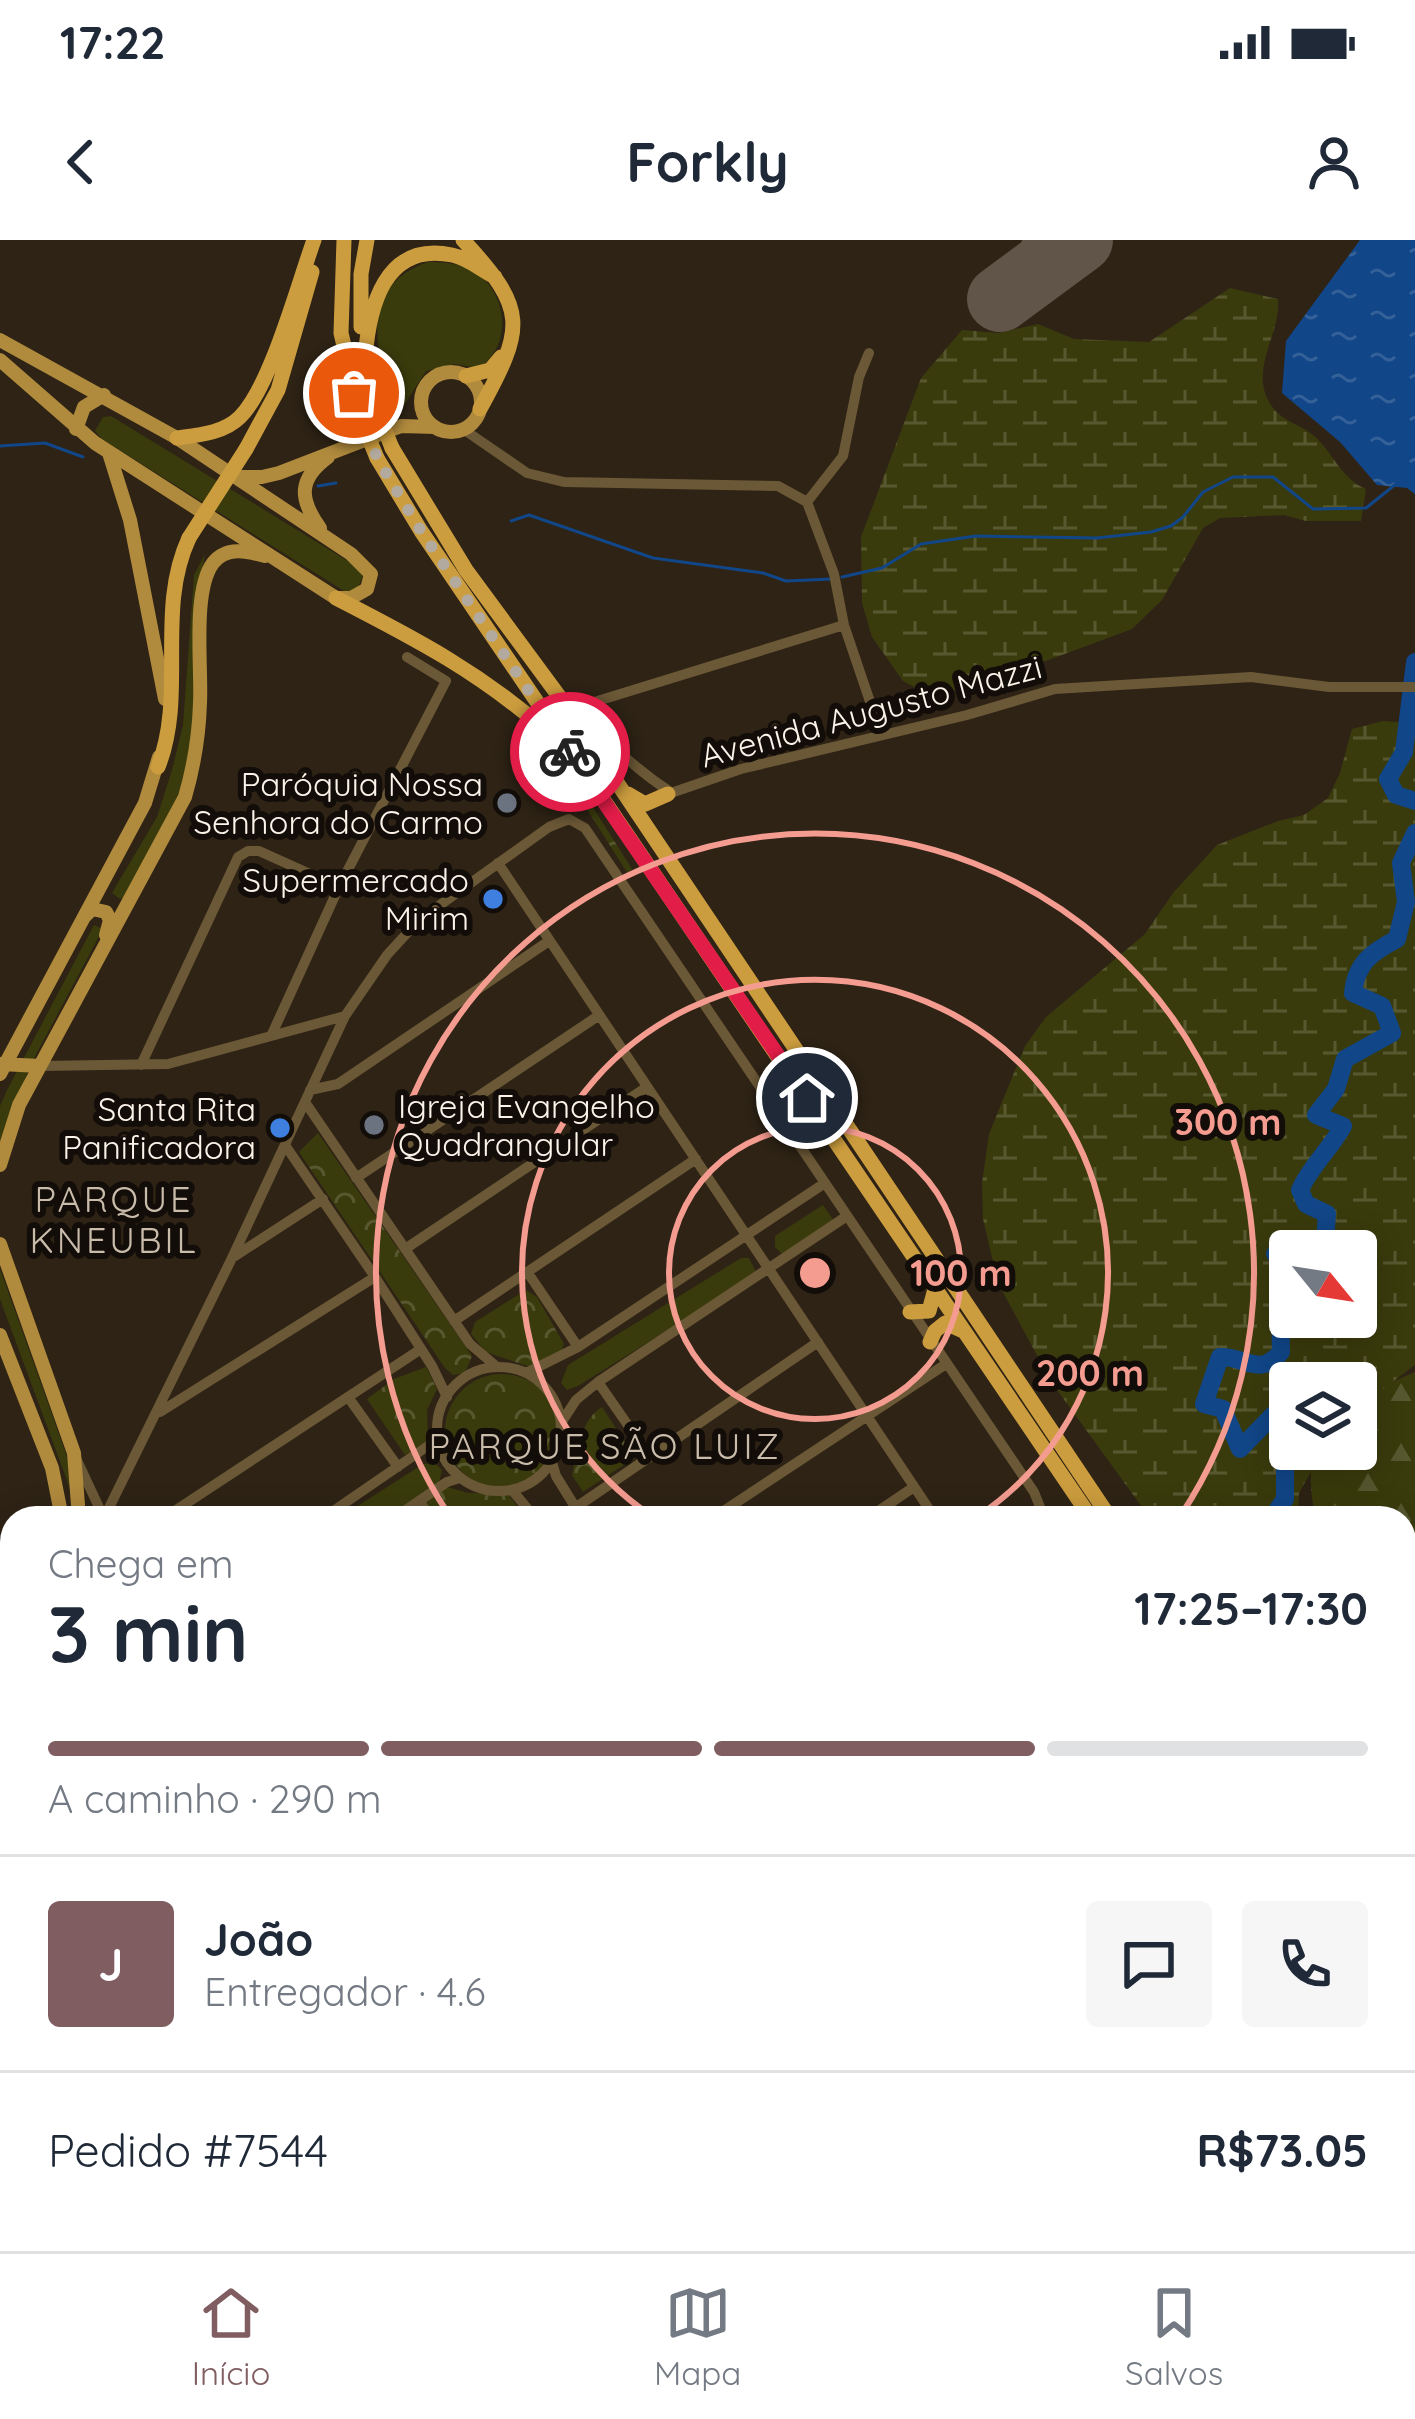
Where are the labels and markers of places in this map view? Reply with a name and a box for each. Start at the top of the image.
pin [303,342,405,444]
place label: Paróquia Nossa Senhora do Carmo [194,763,483,842]
marker: Paróquia Nossa Senhora do Carmo [494,790,520,816]
place label: Supermercado Mirim [243,859,469,938]
marker: Supermercado Mirim [480,886,506,912]
pin [756,1047,858,1149]
place label: Igreja Evangelho Quadrangular [398,1085,655,1164]
place label: Santa Rita Panificadora [62,1088,256,1167]
marker: Igreja Evangelho Quadrangular [361,1112,387,1138]
marker: Santa Rita Panificadora [267,1115,293,1141]
centre of rings [794,1252,836,1294]

